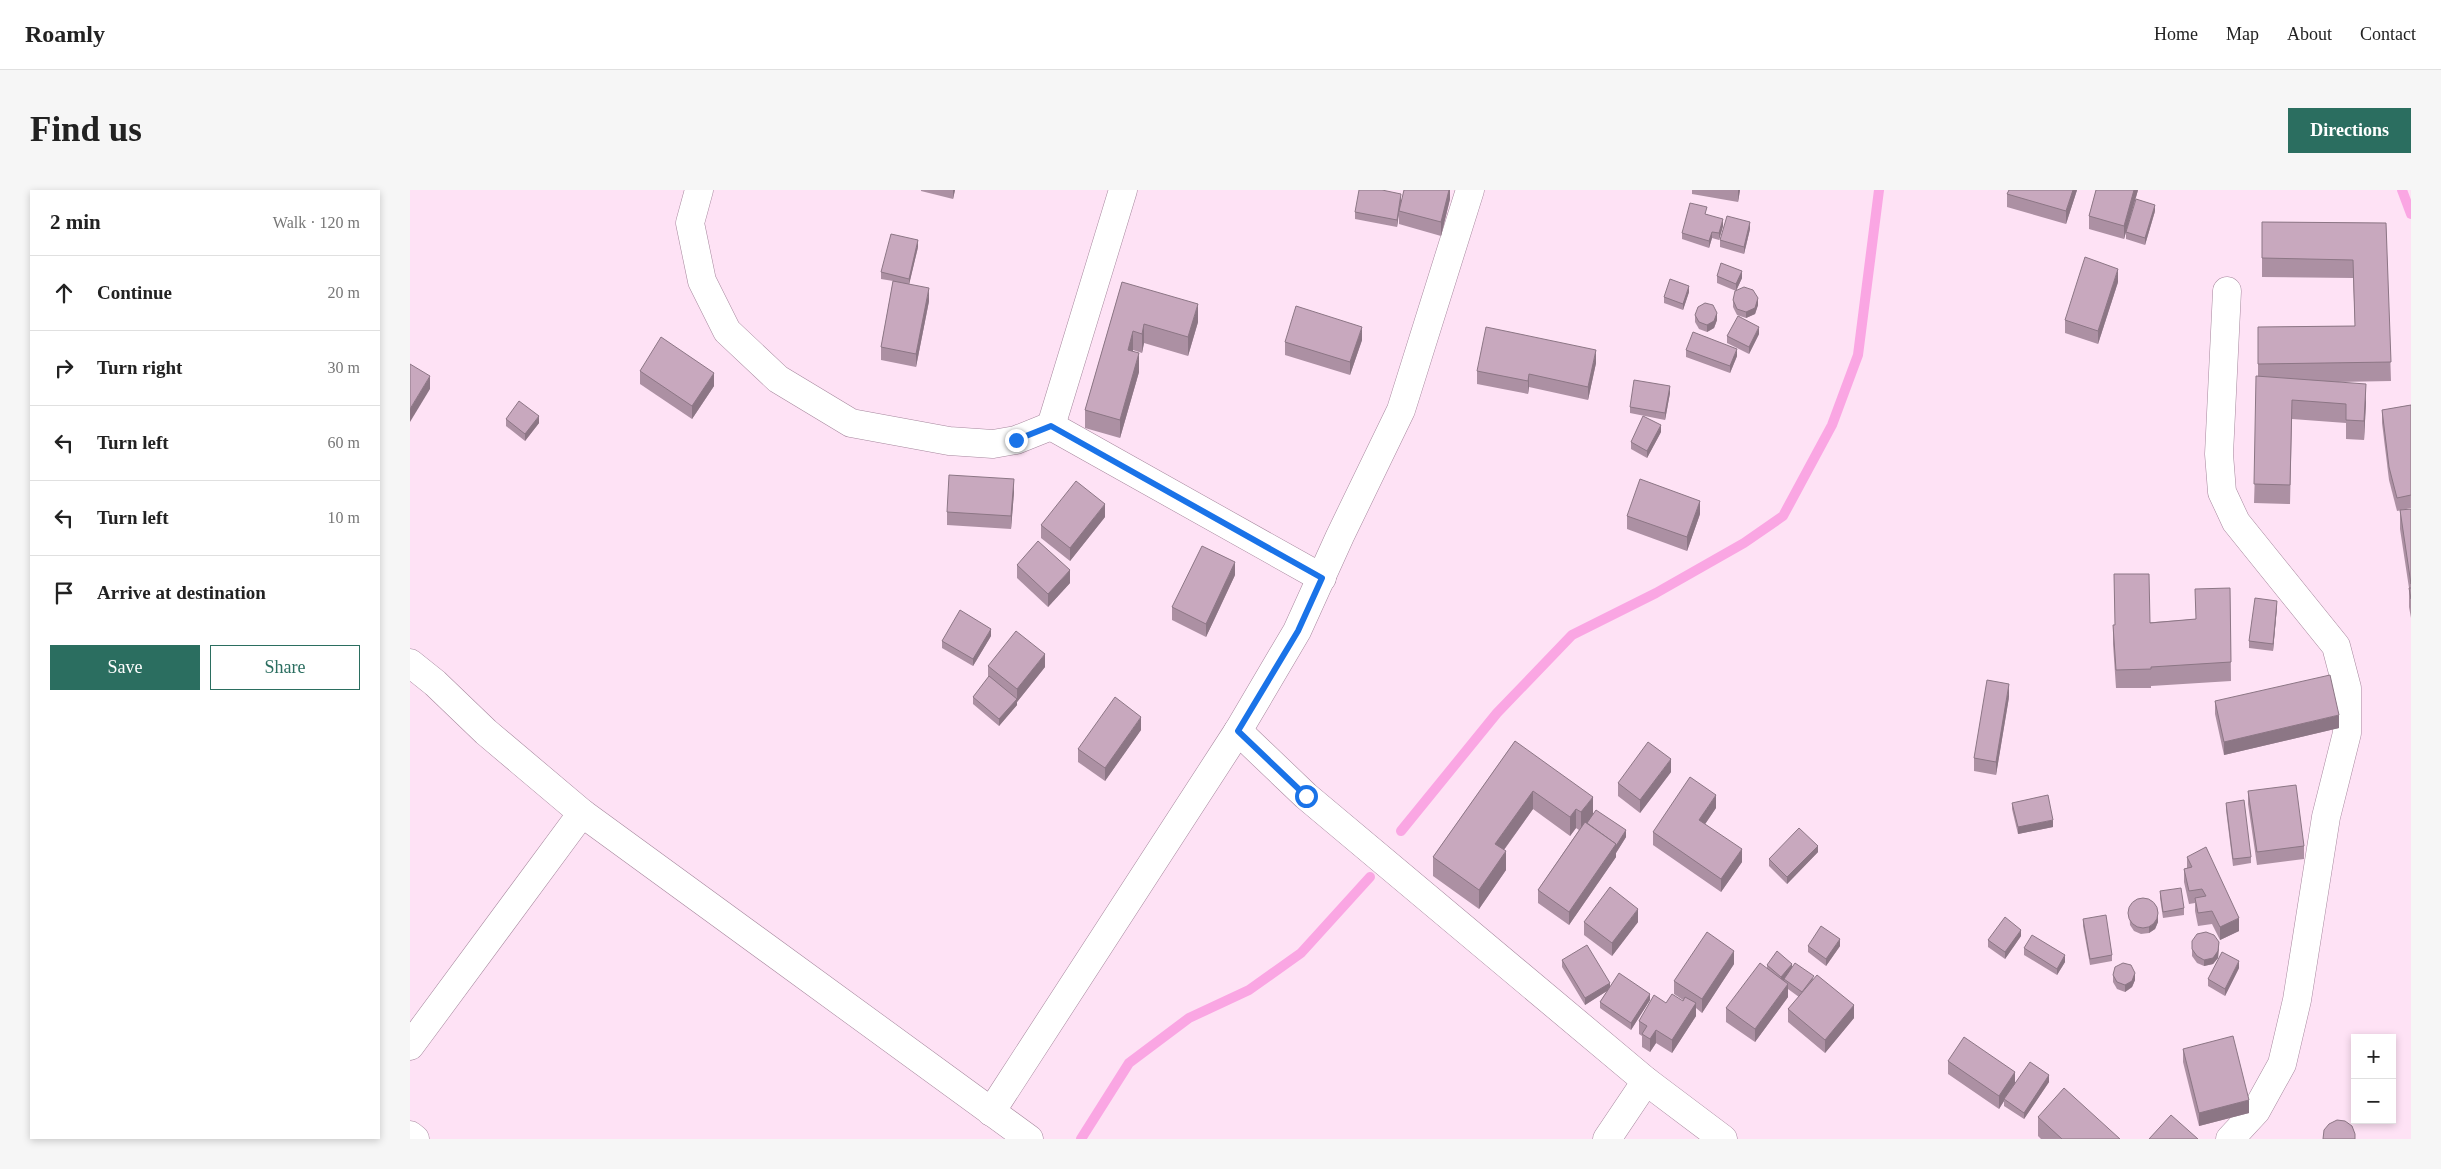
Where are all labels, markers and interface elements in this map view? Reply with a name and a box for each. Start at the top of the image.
text: Roamly [25,21,105,47]
text: Home [2154,24,2198,44]
text: Map [2226,24,2259,44]
text: About [2287,24,2332,44]
text: Contact [2360,24,2416,44]
button: Directions [2288,108,2411,153]
text: Find us [30,110,142,149]
text: 2 min [50,210,101,234]
text: Walk · 120 m [273,214,360,231]
icon: ahead [50,279,78,307]
text: Continue [97,282,172,303]
text: 20 m [328,284,360,301]
icon: right [50,354,78,382]
text: Turn right [97,357,182,378]
text: 30 m [328,359,360,376]
icon: left [50,429,78,457]
route end [1005,429,1028,452]
text: Turn left [97,432,169,453]
text: 60 m [328,434,360,451]
icon: left [50,504,78,532]
text: Turn left [97,507,169,528]
text: 10 m [328,509,360,526]
icon: arrive [50,579,78,607]
text: Arrive at destination [97,582,266,603]
button: Save [50,645,200,690]
button: Share [210,645,360,690]
route start [1295,785,1318,808]
map controls [2351,1034,2396,1124]
button: + [2351,1034,2396,1079]
button: − [2351,1079,2396,1124]

